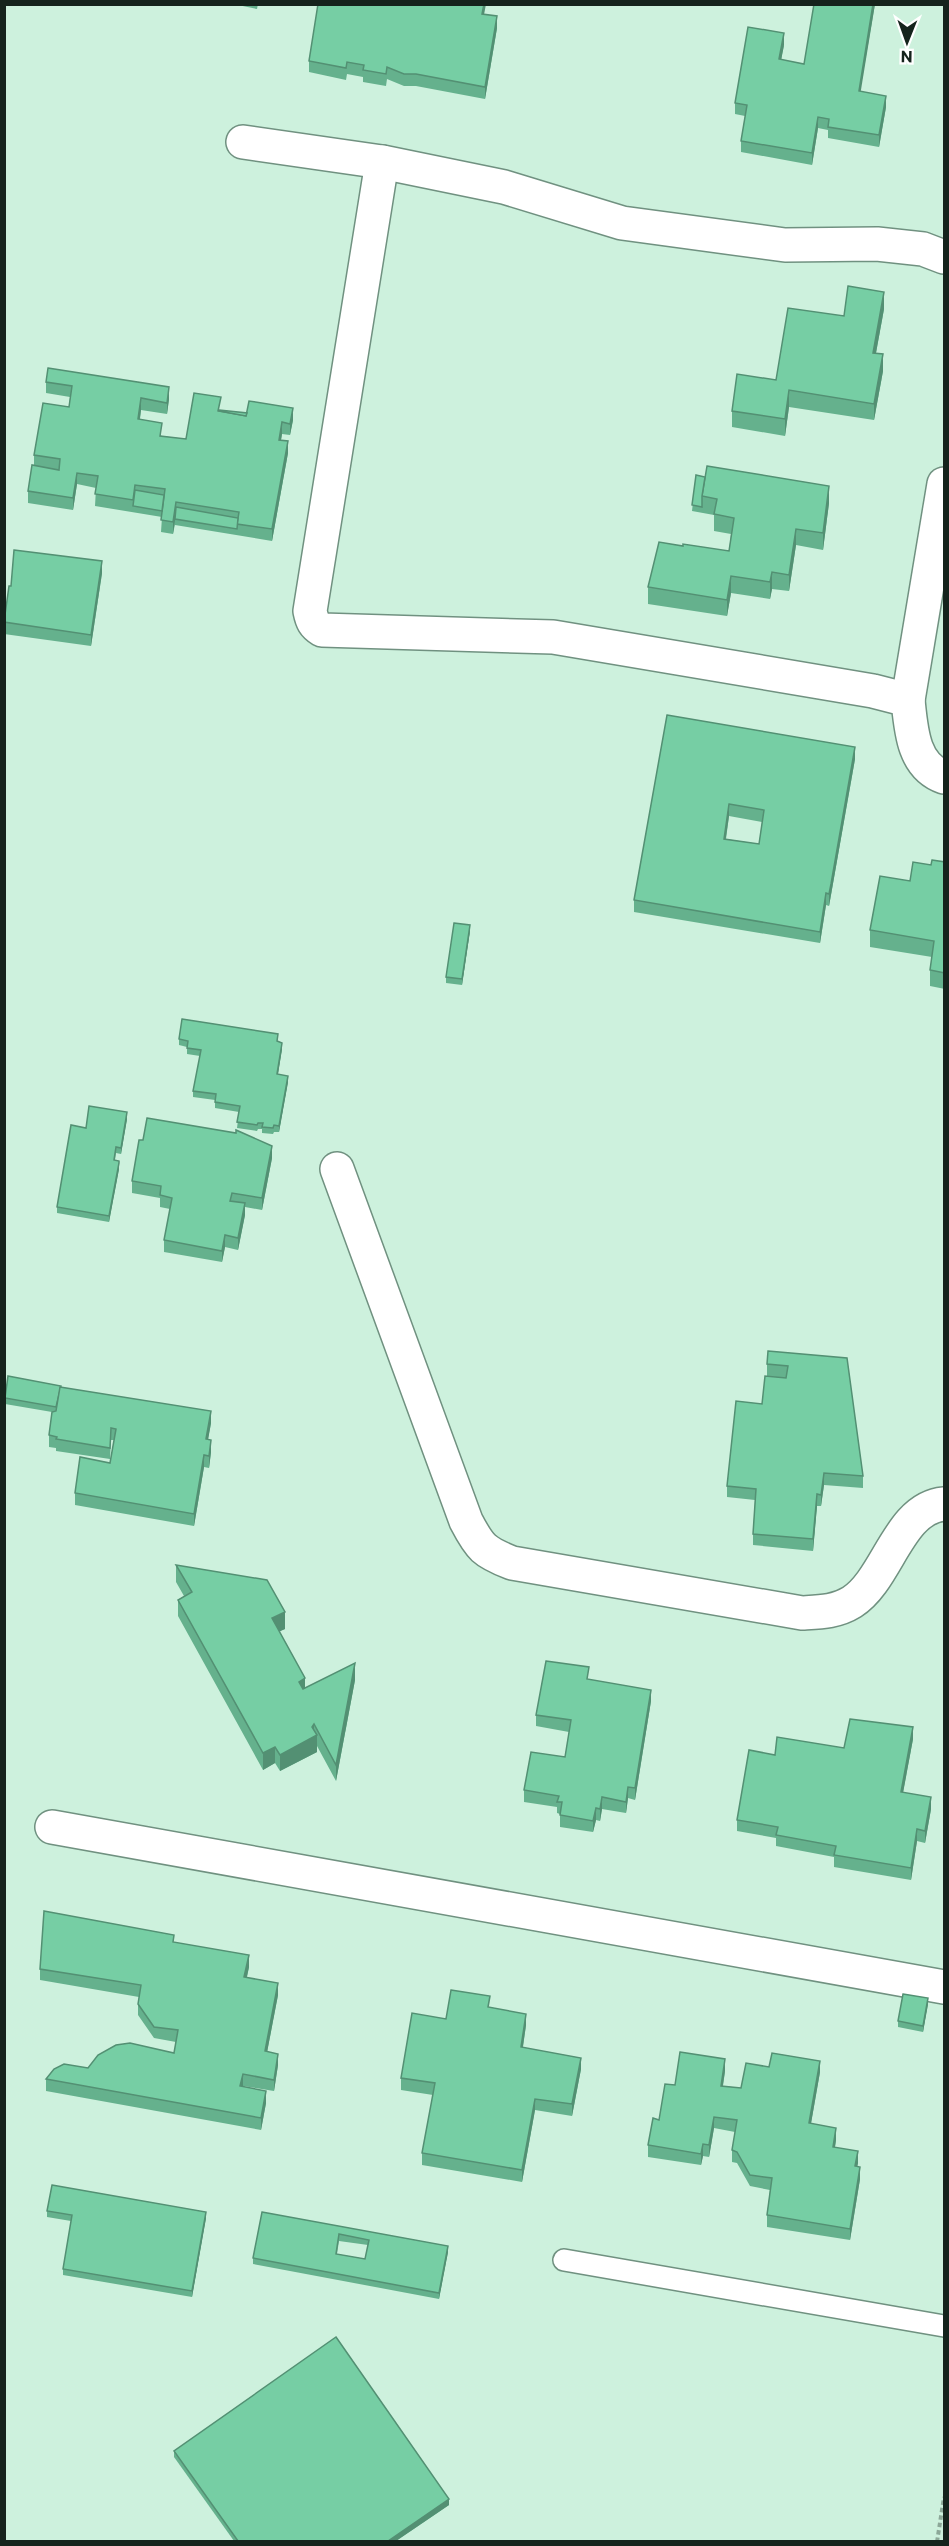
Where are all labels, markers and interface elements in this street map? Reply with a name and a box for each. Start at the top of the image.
north arrow [877,12,937,72]
text: N [901,48,913,67]

